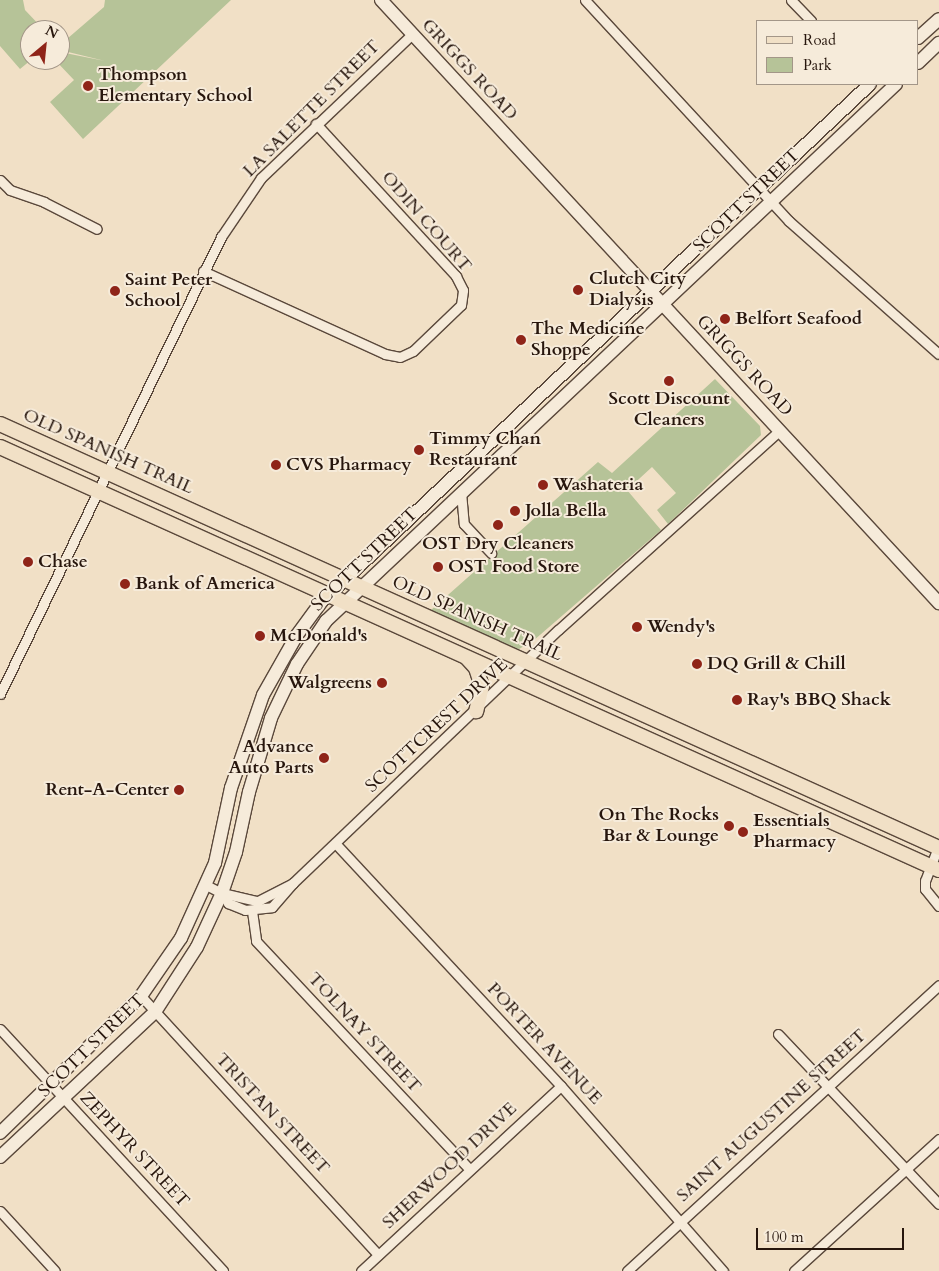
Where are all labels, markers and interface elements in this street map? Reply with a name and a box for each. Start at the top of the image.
street label: GRIGGS ROAD [417,15,521,125]
north arrow [20,20,70,70]
legend [756,20,919,85]
text: N [42,21,62,43]
text: Road [803,30,836,50]
street label: LA SALETTE STREET [239,36,385,182]
text: Park [803,55,832,75]
place label: Thompson Elementary School [98,65,252,108]
marker: Thompson Elementary School [82,80,94,92]
street label: SCOTT STREET [689,145,805,257]
street label: ODIN COURT [376,167,476,277]
place label: Clutch City Dialysis [589,269,686,312]
place label: Saint Peter School [125,270,212,312]
marker: Clutch City Dialysis [571,283,585,297]
marker: Saint Peter School [109,285,121,297]
place label: Belfort Seafood [735,308,862,330]
street label: GRIGGS ROAD [692,311,796,421]
marker: Belfort Seafood [719,313,731,325]
place label: The Medicine Shoppe [531,319,645,362]
marker: The Medicine Shoppe [515,334,527,346]
marker: Scott Discount Cleaners [663,375,675,387]
place label: Scott Discount Cleaners [608,389,730,432]
street label: OLD SPANISH TRAIL [19,405,197,499]
place label: Timmy Chan Restaurant [429,429,541,472]
marker: Timmy Chan Restaurant [413,444,425,456]
place label: CVS Pharmacy [286,454,412,476]
marker: CVS Pharmacy [270,459,282,471]
place label: Washateria [553,474,643,496]
marker: Washateria [537,479,549,491]
place label: Jolla Bella [525,500,607,522]
street label: SCOTT STREET [307,504,423,616]
marker: Jolla Bella [509,505,521,517]
marker: OST Dry Cleaners [492,519,504,531]
place label: OST Dry Cleaners [422,533,574,555]
place label: Chase [38,551,88,573]
marker: Chase [22,556,34,568]
place label: OST Food Store [448,556,580,578]
marker: OST Food Store [432,561,444,573]
street label: OLD SPANISH TRAIL [388,572,566,666]
place label: Bank of America [135,573,275,595]
marker: Bank of America [119,578,131,590]
place label: Wendy's [647,616,715,638]
marker: Wendy's [631,621,643,633]
place label: McDonald's [270,625,367,647]
marker: McDonald's [254,630,266,642]
place label: DQ Grill & Chill [707,653,846,675]
street label: SCOTTCREST DRIVE [361,654,513,798]
marker: DQ Grill & Chill [691,658,703,670]
place label: Walgreens [287,672,372,694]
marker: Walgreens [376,677,388,689]
place label: Ray's BBQ Shack [747,689,891,711]
marker: Ray's BBQ Shack [731,694,743,706]
place label: Advance Auto Parts [228,737,314,780]
marker: Advance Auto Parts [318,752,330,764]
place label: Rent-A-Center [45,779,169,801]
marker: Rent-A-Center [173,784,185,796]
place label: On The Rocks Bar & Lounge [598,805,719,848]
place label: Essentials Pharmacy [753,811,836,854]
marker: On The Rocks Bar & Lounge [723,820,735,832]
marker: Essentials Pharmacy [737,826,749,838]
street label: TOLNAY STREET [303,969,425,1097]
street label: PORTER AVENUE [482,979,606,1109]
street label: SCOTT STREET [34,990,150,1102]
street label: SAINT AUGUSTINE STREET [673,1025,871,1207]
street label: TRISTAN STREET [211,1049,333,1179]
street label: ZEPHYR STREET [75,1088,193,1212]
street label: SHERWOOD DRIVE [378,1098,522,1234]
scale bar [759,1218,906,1250]
text: 100 m [764,1227,804,1247]

